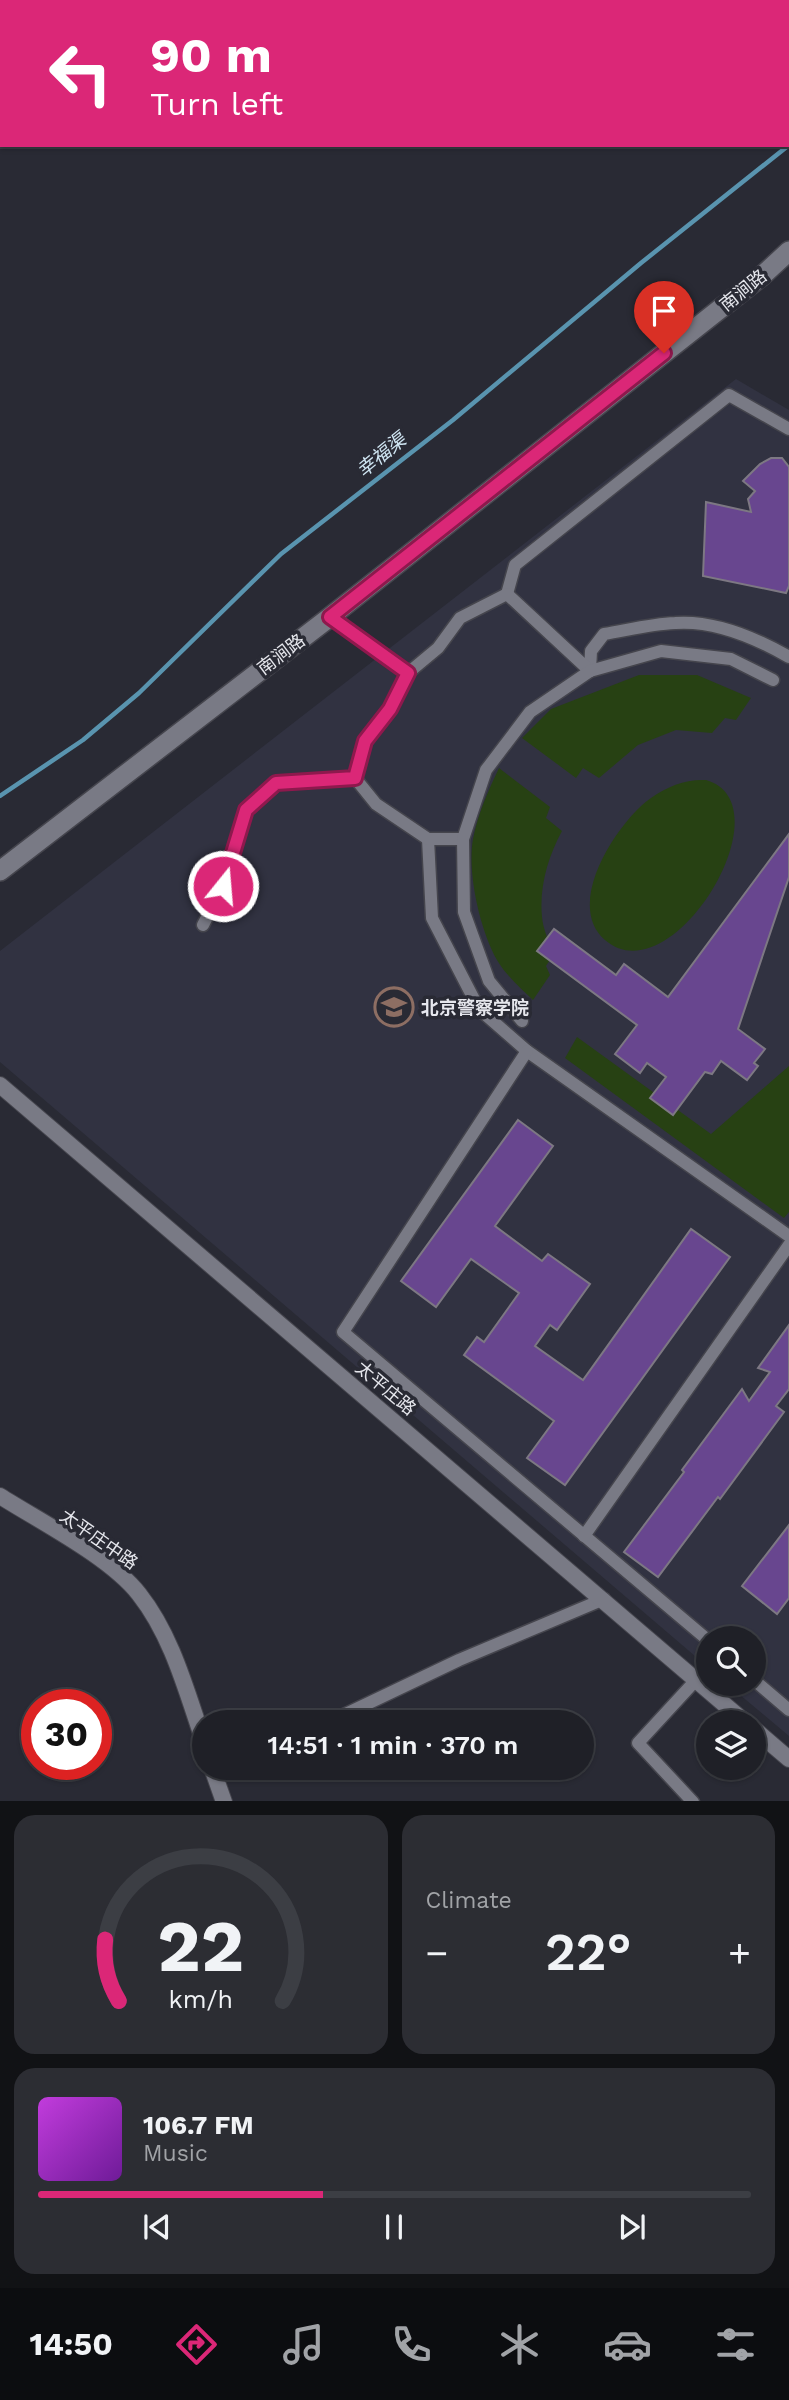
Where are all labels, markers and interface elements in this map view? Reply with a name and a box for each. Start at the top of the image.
text: 90 m [150,26,272,84]
icon: left [35,28,126,119]
text: Turn left [150,85,283,123]
street label: 南涧路 [715,265,771,315]
pin [634,281,694,353]
icon: arrive [645,292,683,330]
water label: 幸福渠 [352,426,413,482]
street label: 南涧路 [253,629,309,679]
position arrow [186,849,260,923]
school or university icon: 北京警察学院 [373,986,415,1028]
place label: 北京警察学院 [421,997,529,1018]
street label: 太平庄路 [352,1357,420,1419]
street label: 太平庄中路 [56,1505,142,1573]
map controls [696,1626,766,1780]
button: search [696,1626,766,1696]
speed limit sign: 30 [21,1689,112,1780]
button: layers [696,1710,766,1780]
text: 14:51 · 1 min · 370 m [268,1730,518,1760]
text: Climate [426,1887,512,1914]
text: 22 [157,1903,244,1989]
text: 22° [545,1922,632,1983]
text: − [426,1931,448,1975]
text: + [728,1931,751,1975]
text: km/h [169,1984,233,2013]
text: 106.7 FM [143,2110,254,2140]
text: Music [143,2140,208,2167]
icon: previous [138,2208,176,2246]
icon: pause [375,2208,413,2246]
icon: next [613,2208,651,2246]
icon: directions [172,2320,221,2369]
icon: music [279,2320,328,2369]
icon: phone [387,2320,436,2369]
icon: climate [495,2320,544,2369]
icon: car [603,2320,652,2369]
icon: filters [711,2320,760,2369]
text: 14:50 [29,2325,113,2363]

